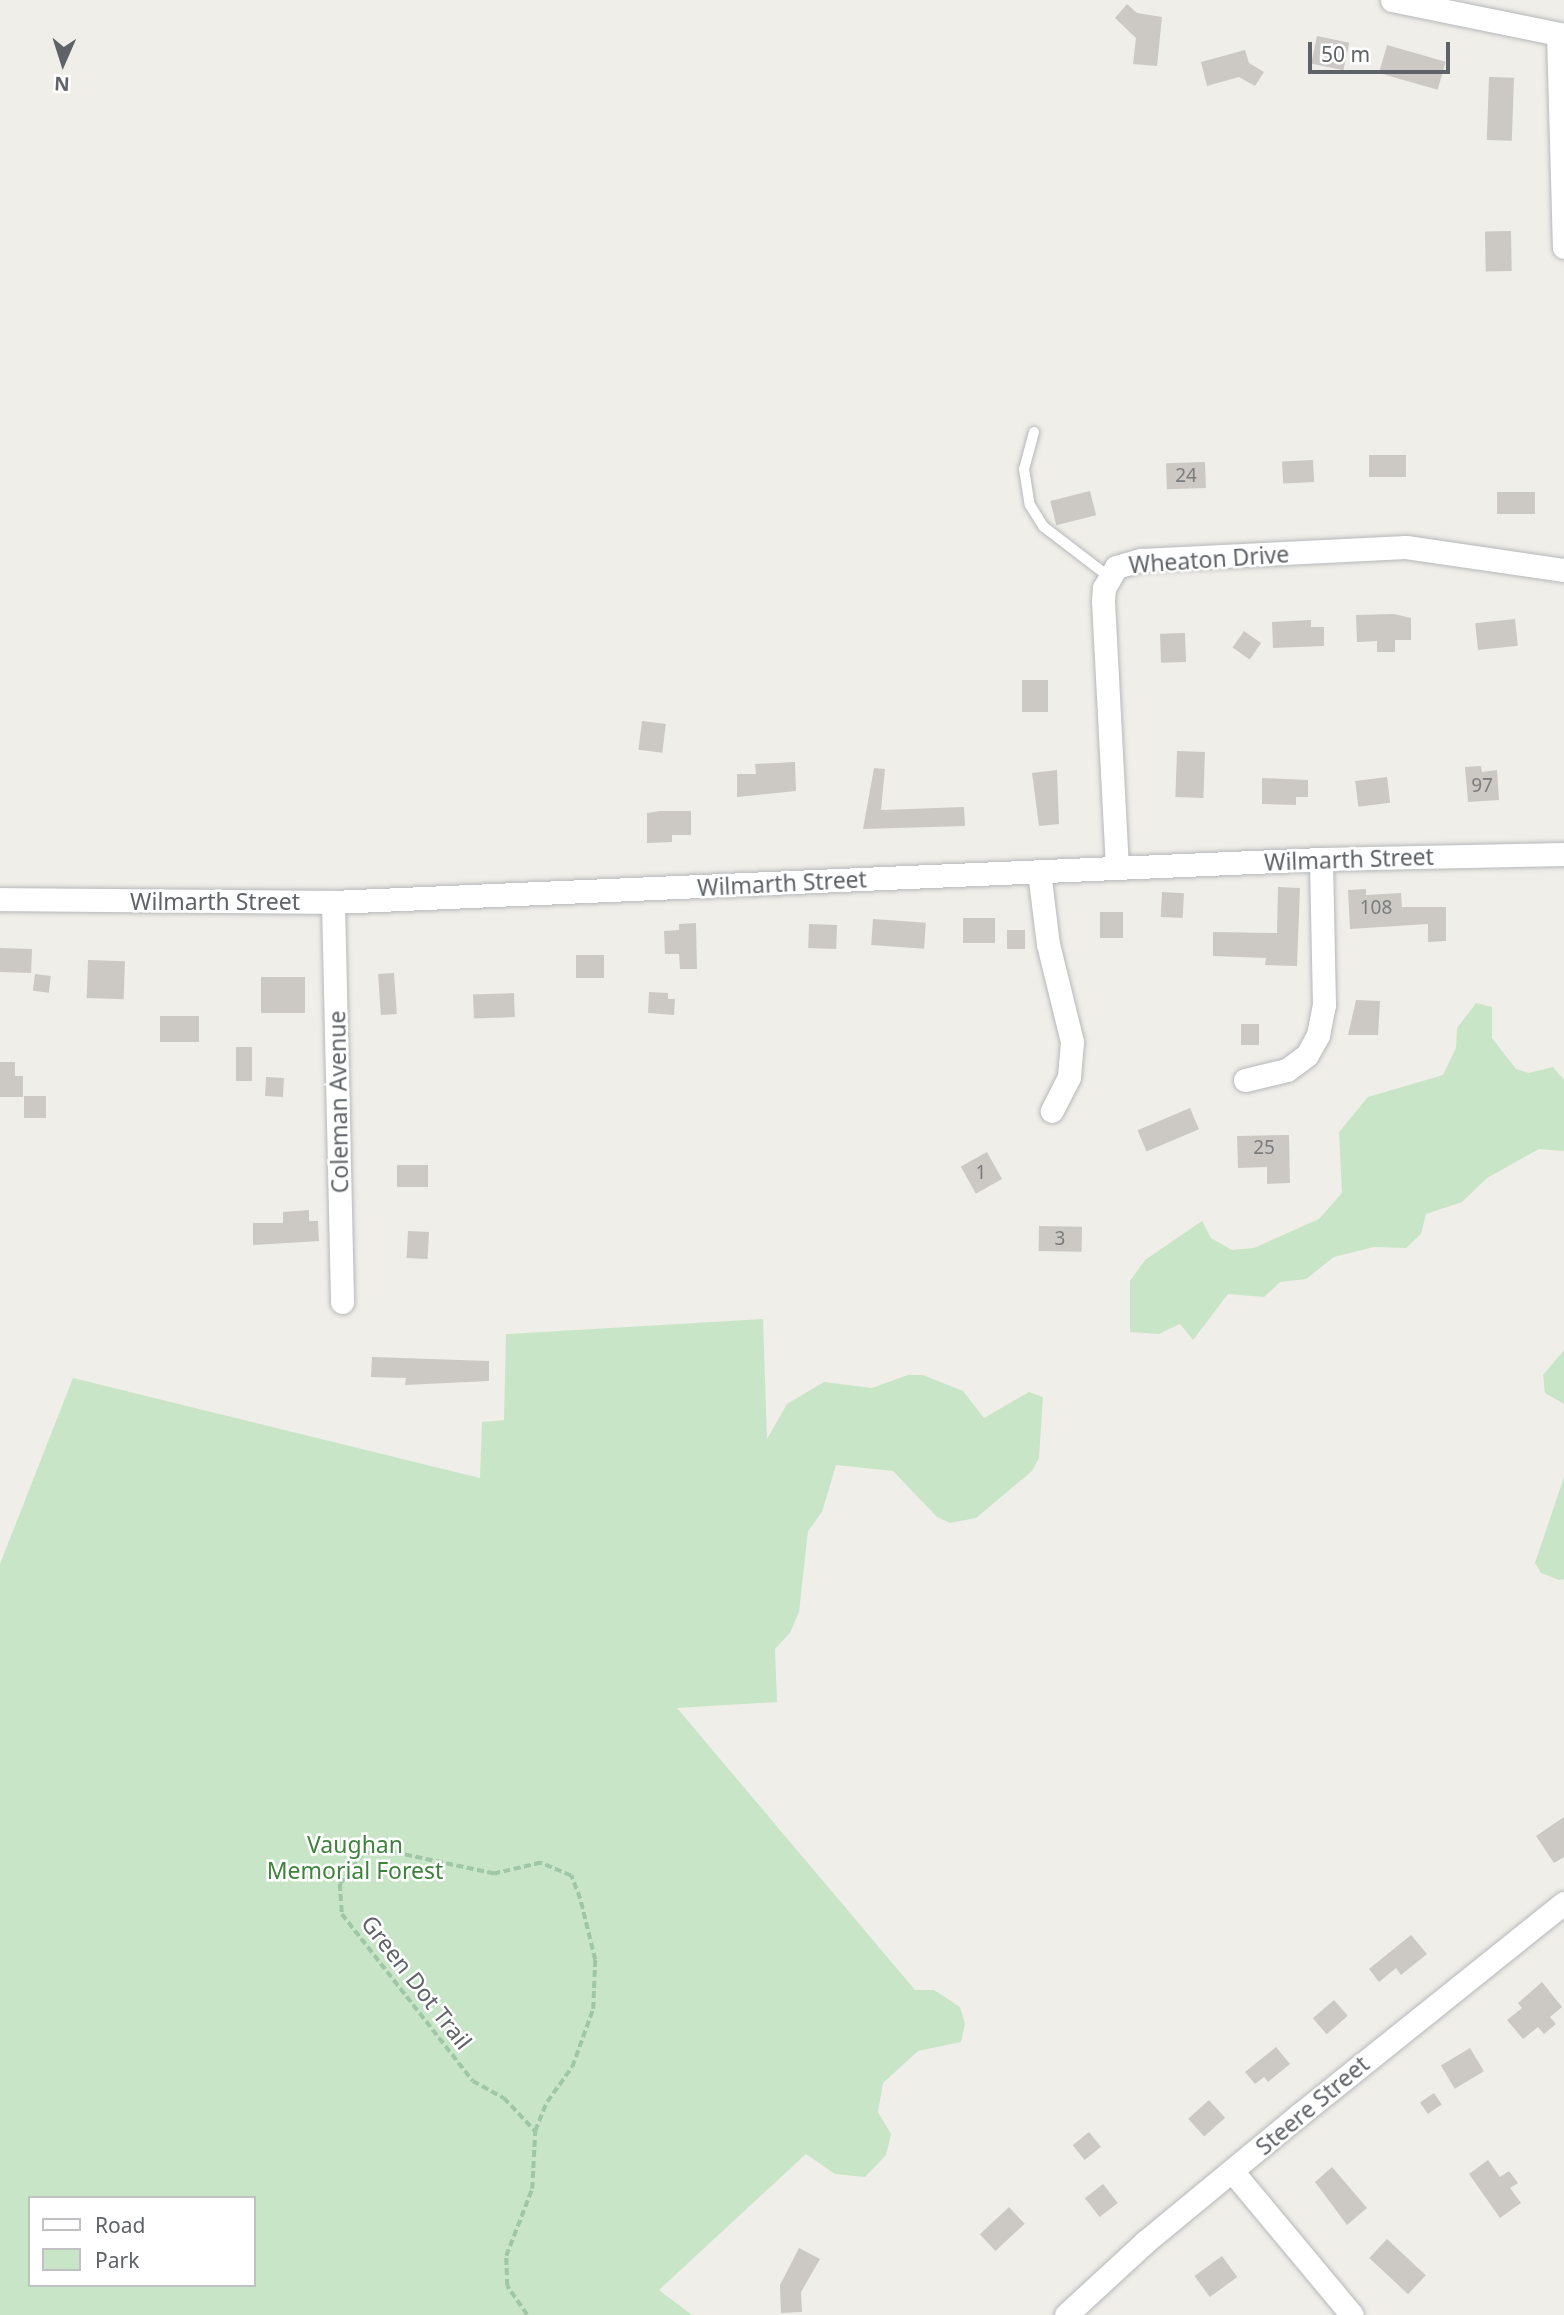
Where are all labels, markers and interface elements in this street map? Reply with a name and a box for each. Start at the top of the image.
north arrow [28,28,98,98]
scale bar [1312,28,1454,72]
text: 50 m [1321,40,1370,68]
text: N [54,71,70,97]
house number: 24 [1175,465,1197,487]
street label: Wheaton Drive [1128,540,1290,578]
house number: 97 [1471,775,1493,797]
street label: Wilmarth Street [1264,842,1434,876]
street label: Wilmarth Street [696,865,868,901]
street label: Wilmarth Street [130,887,300,915]
house number: 108 [1360,897,1392,919]
street label: Coleman Avenue [323,1010,353,1194]
house number: 25 [1253,1137,1275,1159]
house number: 1 [976,1162,986,1184]
house number: 3 [1055,1228,1065,1250]
park label: Vaughan Memorial Forest [267,1830,443,1884]
street label: Green Dot Trail [356,1910,478,2054]
street label: Steere Street [1250,2050,1374,2160]
legend [28,2196,256,2287]
text: Road [95,2211,145,2239]
text: Park [95,2246,139,2274]

